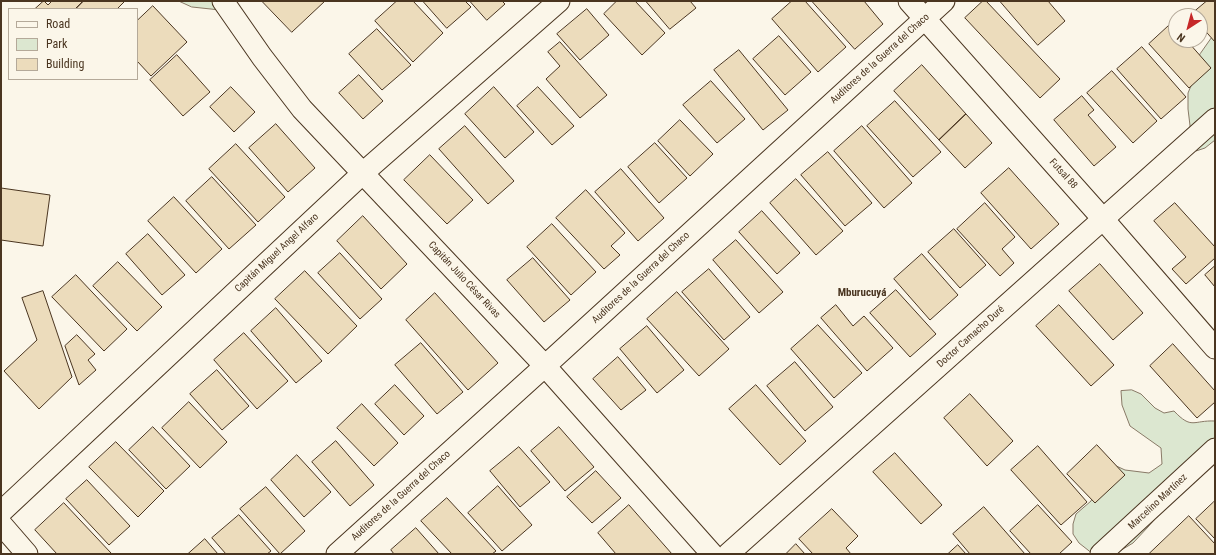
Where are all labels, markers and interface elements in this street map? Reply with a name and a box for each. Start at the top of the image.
legend [8,8,138,80]
north arrow [1168,8,1208,48]
street label: Auditores de la Guerra del Chaco [828,11,932,107]
text: Road [46,17,70,31]
text: N [1175,30,1188,45]
text: Park [46,37,67,51]
text: Building [46,57,84,71]
street label: Futsal 88 [1046,156,1080,192]
street label: Capitán Miguel Angel Alfaro [233,211,321,295]
street label: Auditores de la Guerra del Chaco [590,230,692,326]
street label: Capitán Julio César Rivas [425,239,503,321]
district label: Mburucuyá [838,286,886,300]
street label: Doctor Camacho Duré [935,304,1007,370]
street label: Auditores de la Guerra del Chaco [349,448,453,544]
street label: Marcelino Martínez [1126,472,1190,532]

